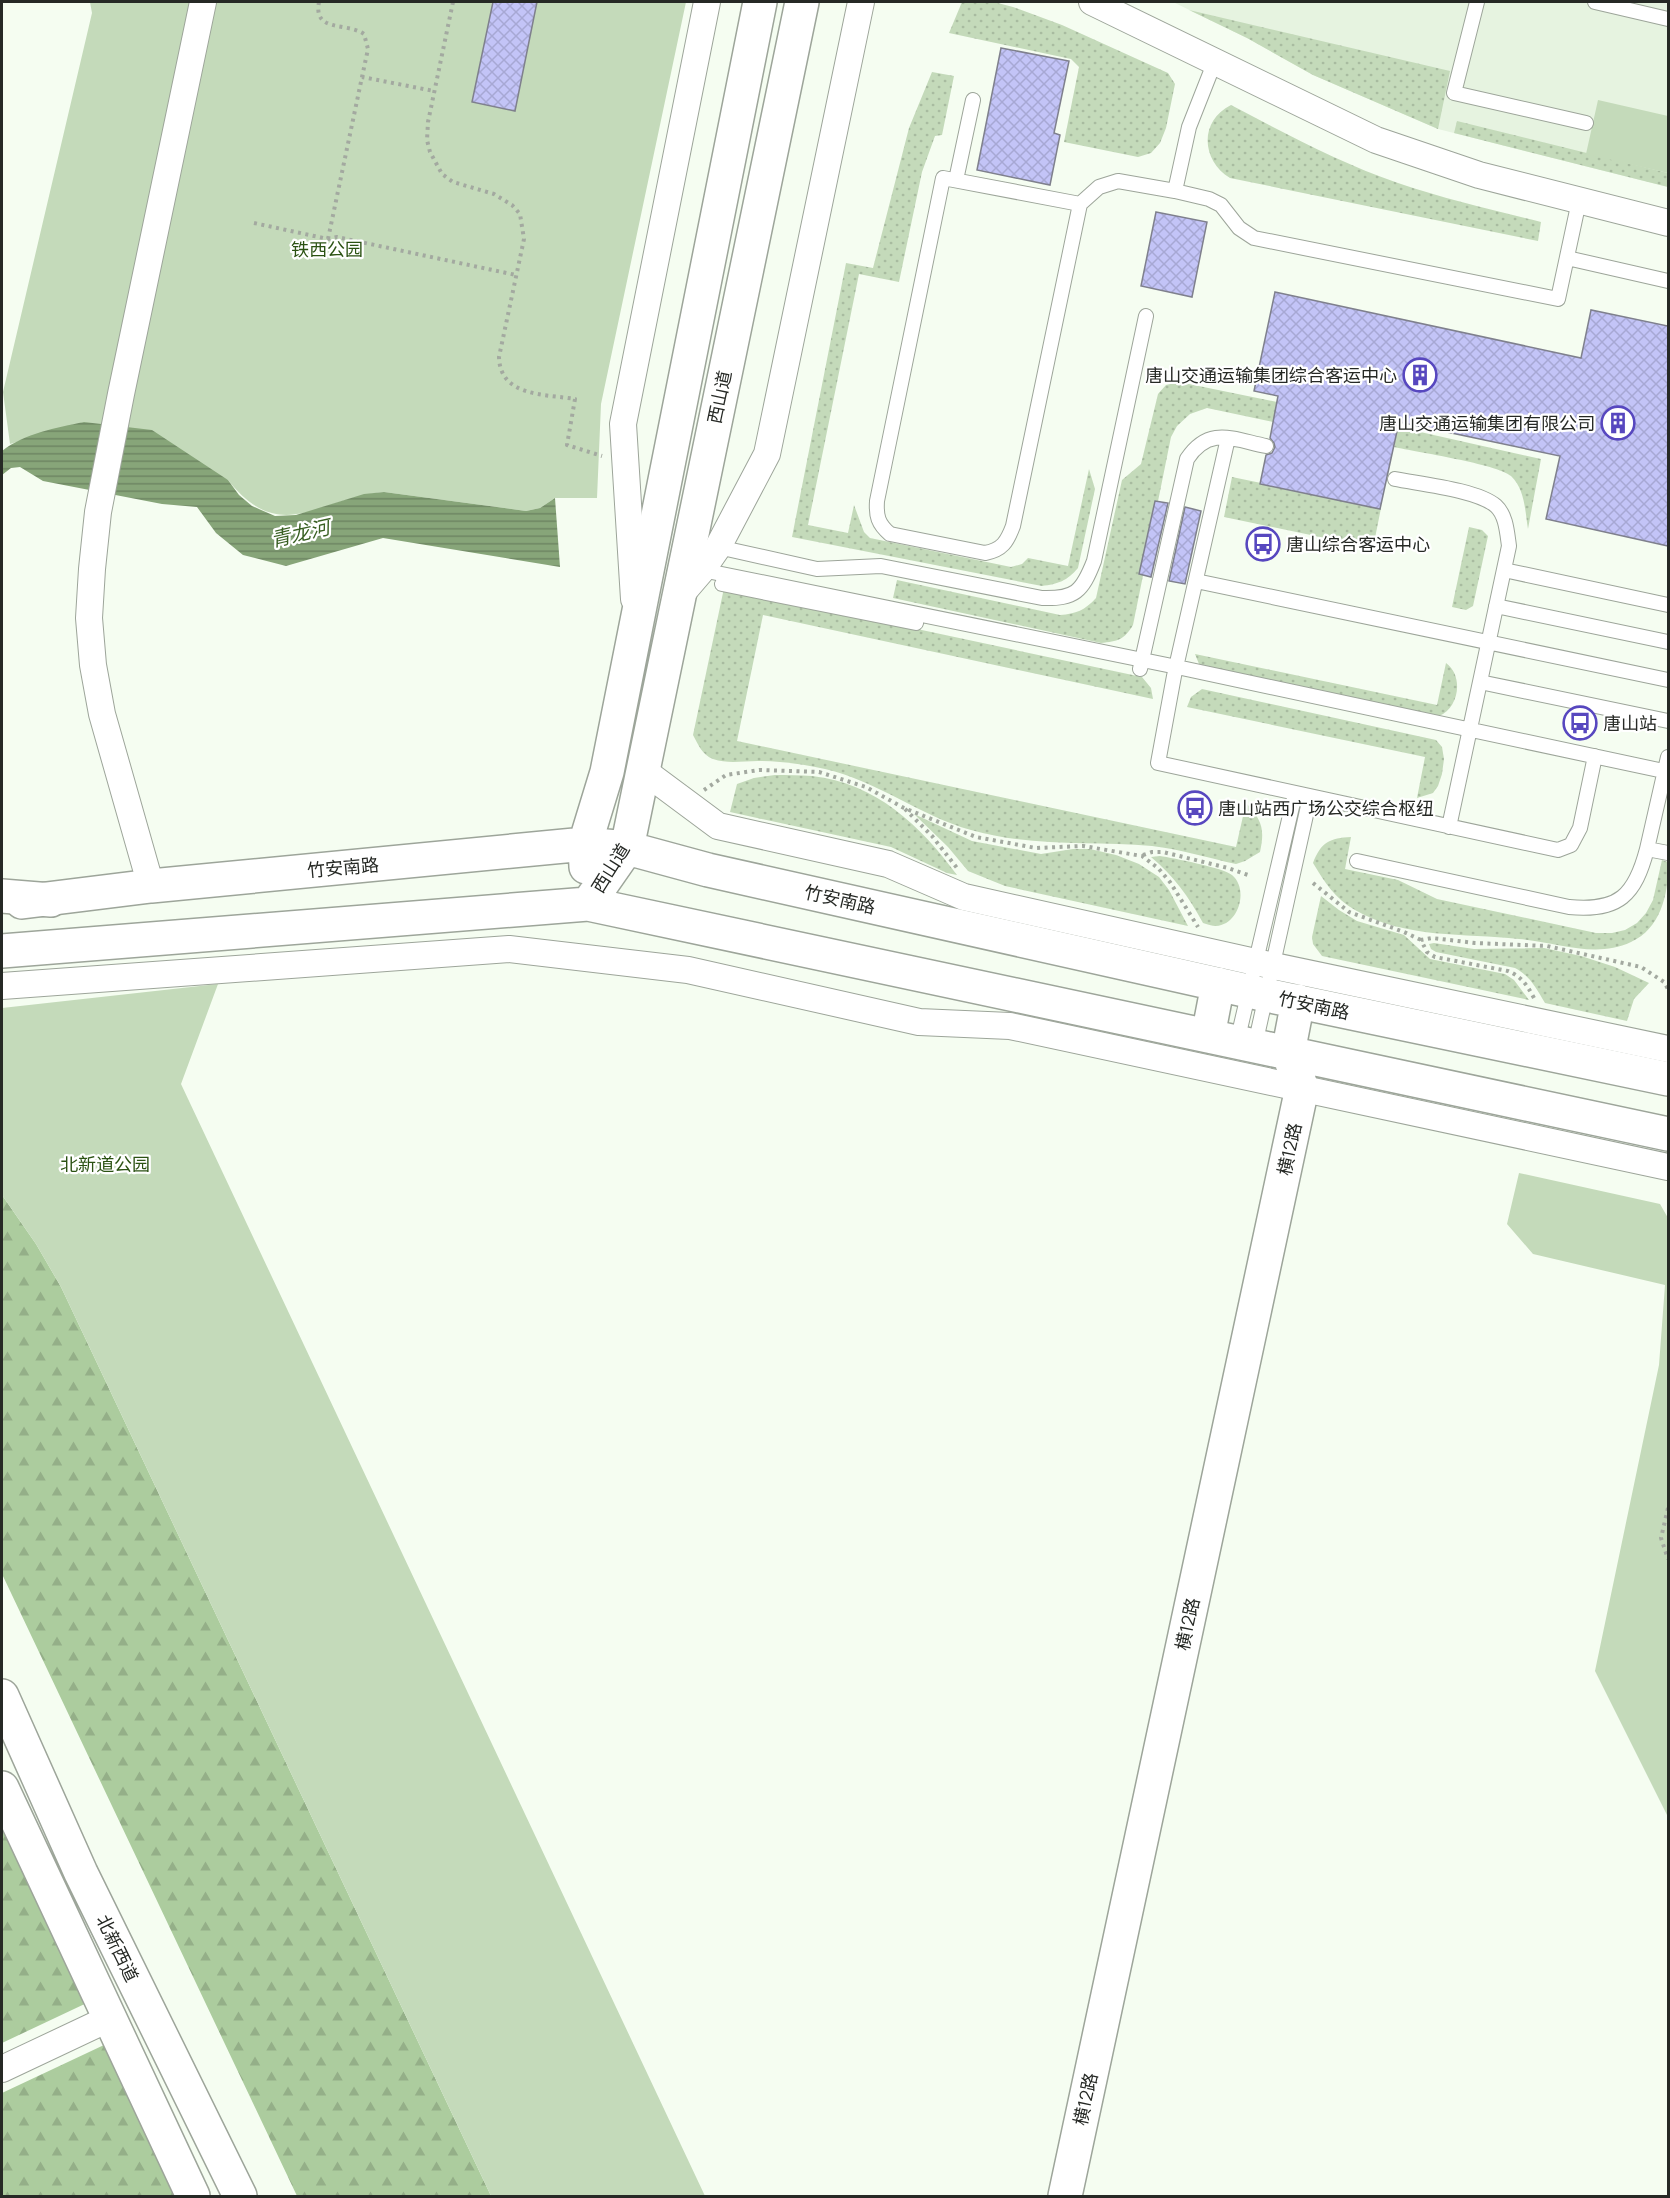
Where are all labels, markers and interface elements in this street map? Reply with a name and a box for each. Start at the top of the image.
park label: 铁西公园 [291,237,363,261]
building icon: 唐山交通运输集团综合客运中心 [1402,357,1438,393]
place label: 唐山交通运输集团综合客运中心 [1145,363,1397,387]
street label: 西山道 [702,368,736,426]
building icon: 唐山交通运输集团有限公司 [1600,405,1636,441]
place label: 唐山交通运输集团有限公司 [1379,411,1595,435]
water label: 青龙河 [268,512,336,553]
bus stop icon: 唐山综合客运中心 [1245,526,1281,562]
place label: 唐山综合客运中心 [1286,532,1430,556]
bus stop icon: 唐山站 [1562,705,1598,741]
place label: 唐山站 [1603,711,1657,735]
bus stop icon: 唐山站西广场公交综合枢纽 [1177,790,1213,826]
place label: 唐山站西广场公交综合枢纽 [1218,796,1434,820]
street label: 西山道 [586,839,634,897]
street label: 竹安南路 [306,852,380,882]
street label: 竹安南路 [802,879,878,919]
street label: 竹安南路 [1276,986,1352,1024]
street label: 横12路 [1272,1120,1306,1178]
park label: 北新道公园 [60,1152,150,1176]
street label: 横12路 [1170,1595,1204,1653]
street label: 北新西道 [91,1910,145,1986]
street label: 横12路 [1068,2070,1102,2128]

